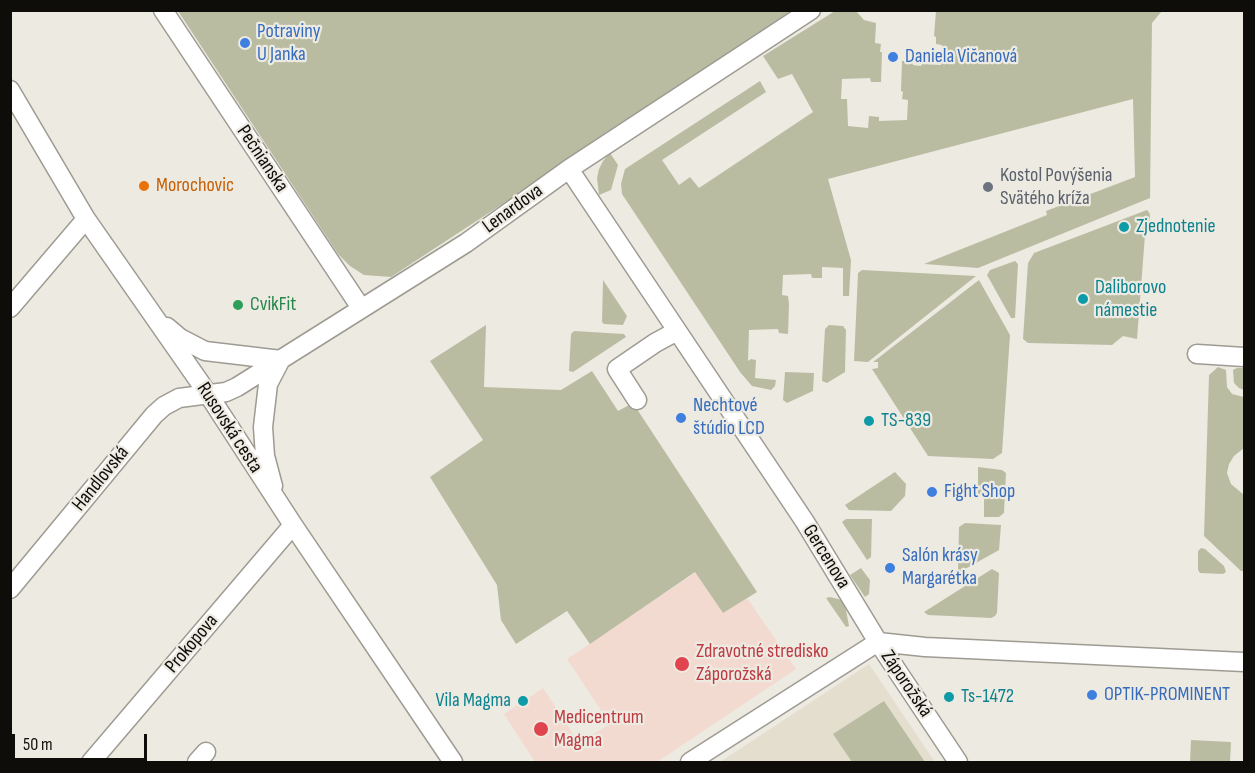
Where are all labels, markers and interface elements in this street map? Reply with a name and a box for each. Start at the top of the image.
place label: Potraviny U Janka [257,20,320,67]
marker: Potraviny U Janka [238,36,252,50]
place label: Daniela Vičanová [905,45,1017,69]
marker: Daniela Vičanová [886,50,900,64]
street label: Pečnianska [231,121,293,197]
place label: Kostol Povýšenia Svätého kríža [1000,164,1113,211]
place label: Morochovic [156,174,234,198]
marker: Morochovic [137,179,151,193]
street label: Lenardova [478,179,548,239]
marker: Kostol Povýšenia Svätého kríža [981,180,995,194]
place label: Zjednotenie [1136,215,1215,239]
marker: Zjednotenie [1117,220,1131,234]
place label: Daliborovo námestie [1095,276,1166,323]
marker: Daliborovo námestie [1076,292,1090,306]
place label: CvikFit [250,293,296,317]
marker: CvikFit [231,298,245,312]
street label: Rusovská cesta [191,378,267,478]
place label: Nechtové štúdio LCD [693,394,765,441]
place label: TS-839 [881,409,931,433]
marker: Nechtové štúdio LCD [674,411,688,425]
marker: TS-839 [862,414,876,428]
street label: Handlovská [67,442,135,516]
place label: Fight Shop [944,480,1015,504]
marker: Fight Shop [925,485,939,499]
street label: Gercenova [797,520,855,594]
place label: Salón krásy Margarétka [902,544,978,591]
marker: Salón krásy Margarétka [883,561,897,575]
street label: Prokopova [161,610,223,678]
place label: Zdravotné stredisko Záporožská [696,640,829,687]
street label: Záporožská [875,646,937,722]
marker: Zdravotné stredisko Záporožská [673,655,691,673]
place label: OPTIK-PROMINENT [1104,683,1230,707]
place label: Ts-1472 [961,685,1014,709]
marker: OPTIK-PROMINENT [1085,688,1099,702]
place label: Vila Magma [436,689,511,713]
marker: Ts-1472 [942,690,956,704]
marker: Vila Magma [516,694,530,708]
place label: Medicentrum Magma [554,706,644,753]
marker: Medicentrum Magma [532,720,550,738]
scale bar [15,722,150,760]
text: 50 m [23,734,53,755]

